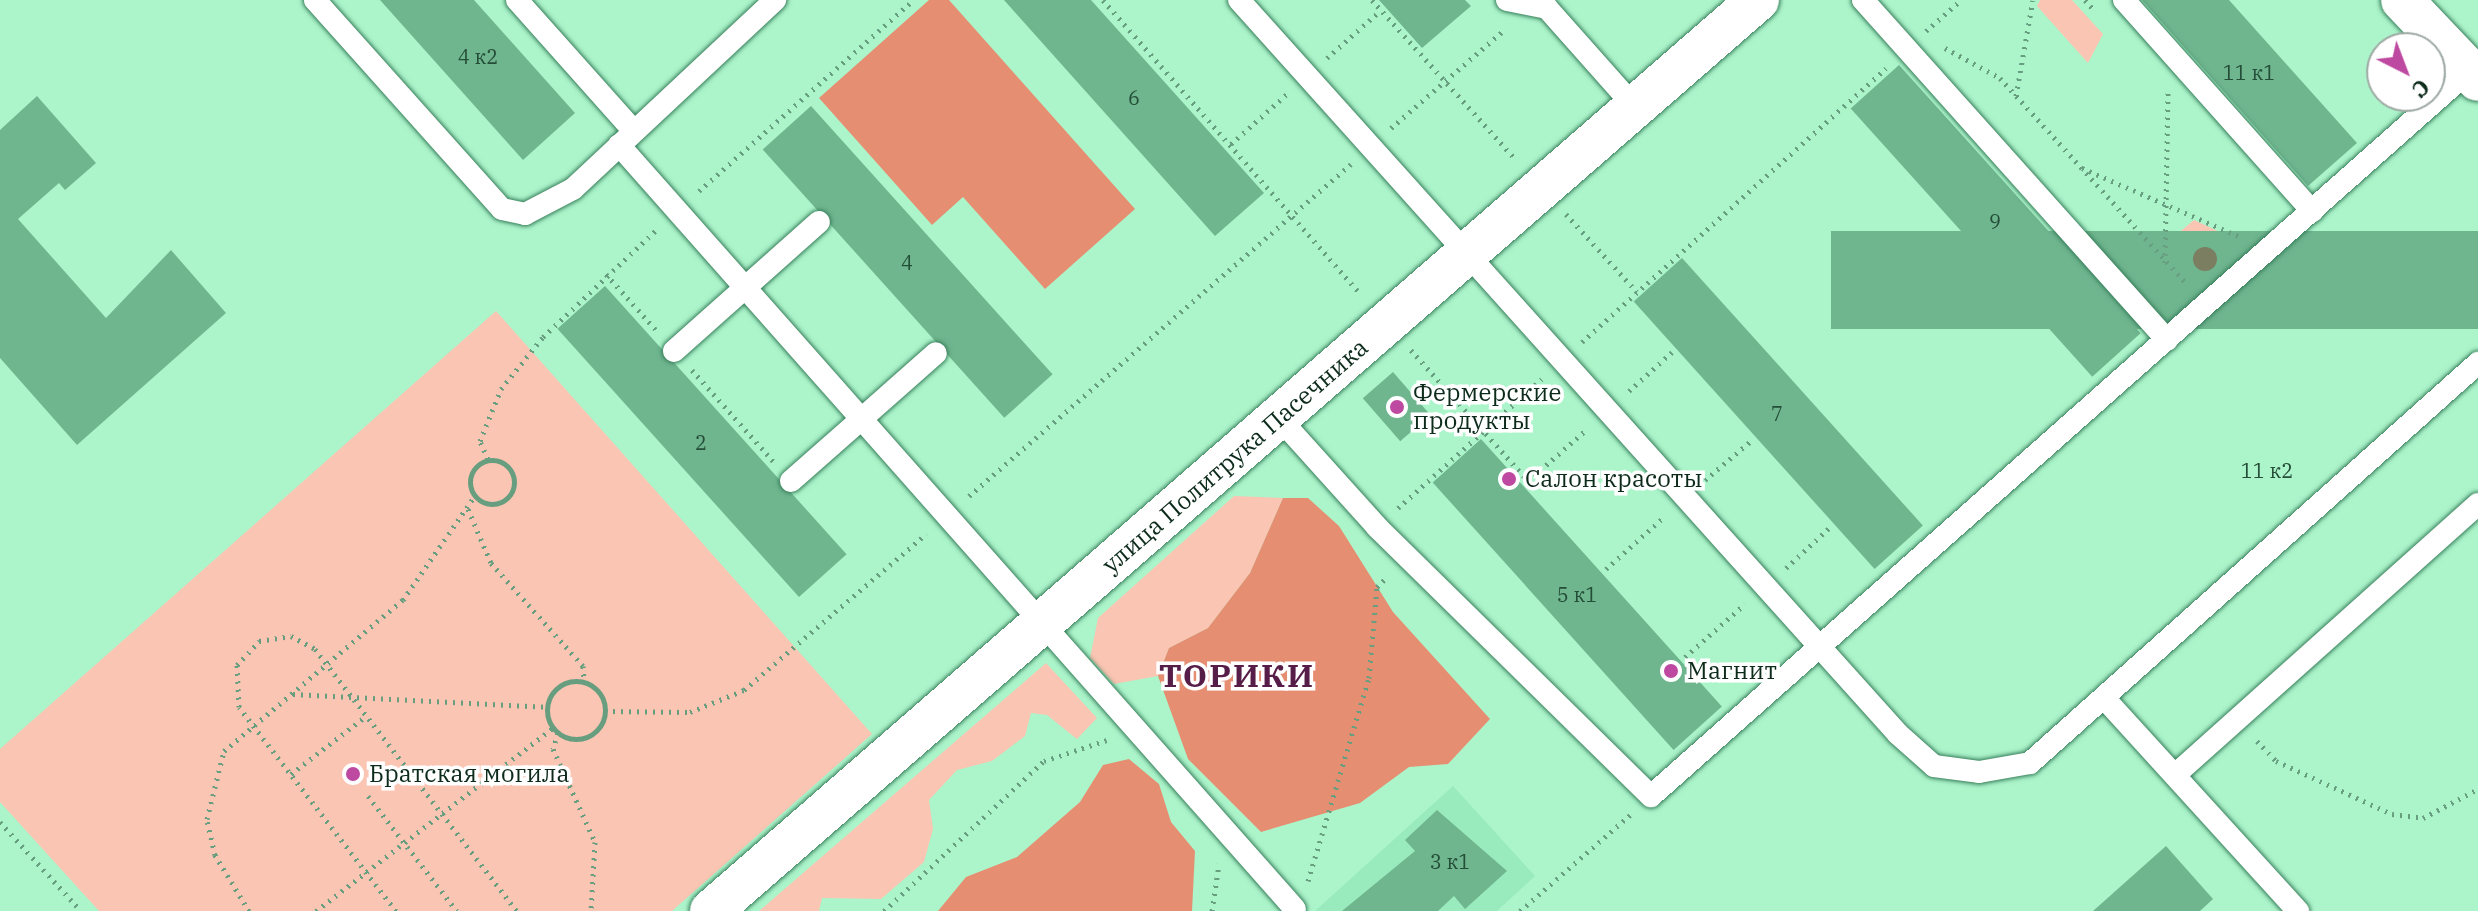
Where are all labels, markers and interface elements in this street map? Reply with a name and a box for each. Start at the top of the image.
north arrow [2366,32,2446,112]
house number: 4 к2 [458,44,498,68]
house number: 11 к1 [2223,60,2275,84]
text: С [2406,73,2436,104]
house number: 6 [1128,85,1140,109]
house number: 9 [1989,209,2001,233]
house number: 4 [901,250,913,274]
street label: улица Политрука Пасечника [1096,333,1374,579]
place label: Фермерские продукты [1413,379,1561,435]
marker: Фермерские продукты [1388,398,1406,416]
house number: 7 [1771,401,1783,425]
house number: 2 [695,430,707,454]
house number: 11 к2 [2241,458,2293,482]
place label: Салон красоты [1525,465,1703,493]
marker: Салон красоты [1500,470,1518,488]
house number: 5 к1 [1557,582,1597,606]
district label: ТОРИКИ [1159,656,1315,694]
place label: Магнит [1687,657,1777,685]
marker: Магнит [1662,662,1680,680]
place label: Братская могила [369,760,570,788]
marker: Братская могила [344,765,362,783]
house number: 3 к1 [1430,849,1470,873]

